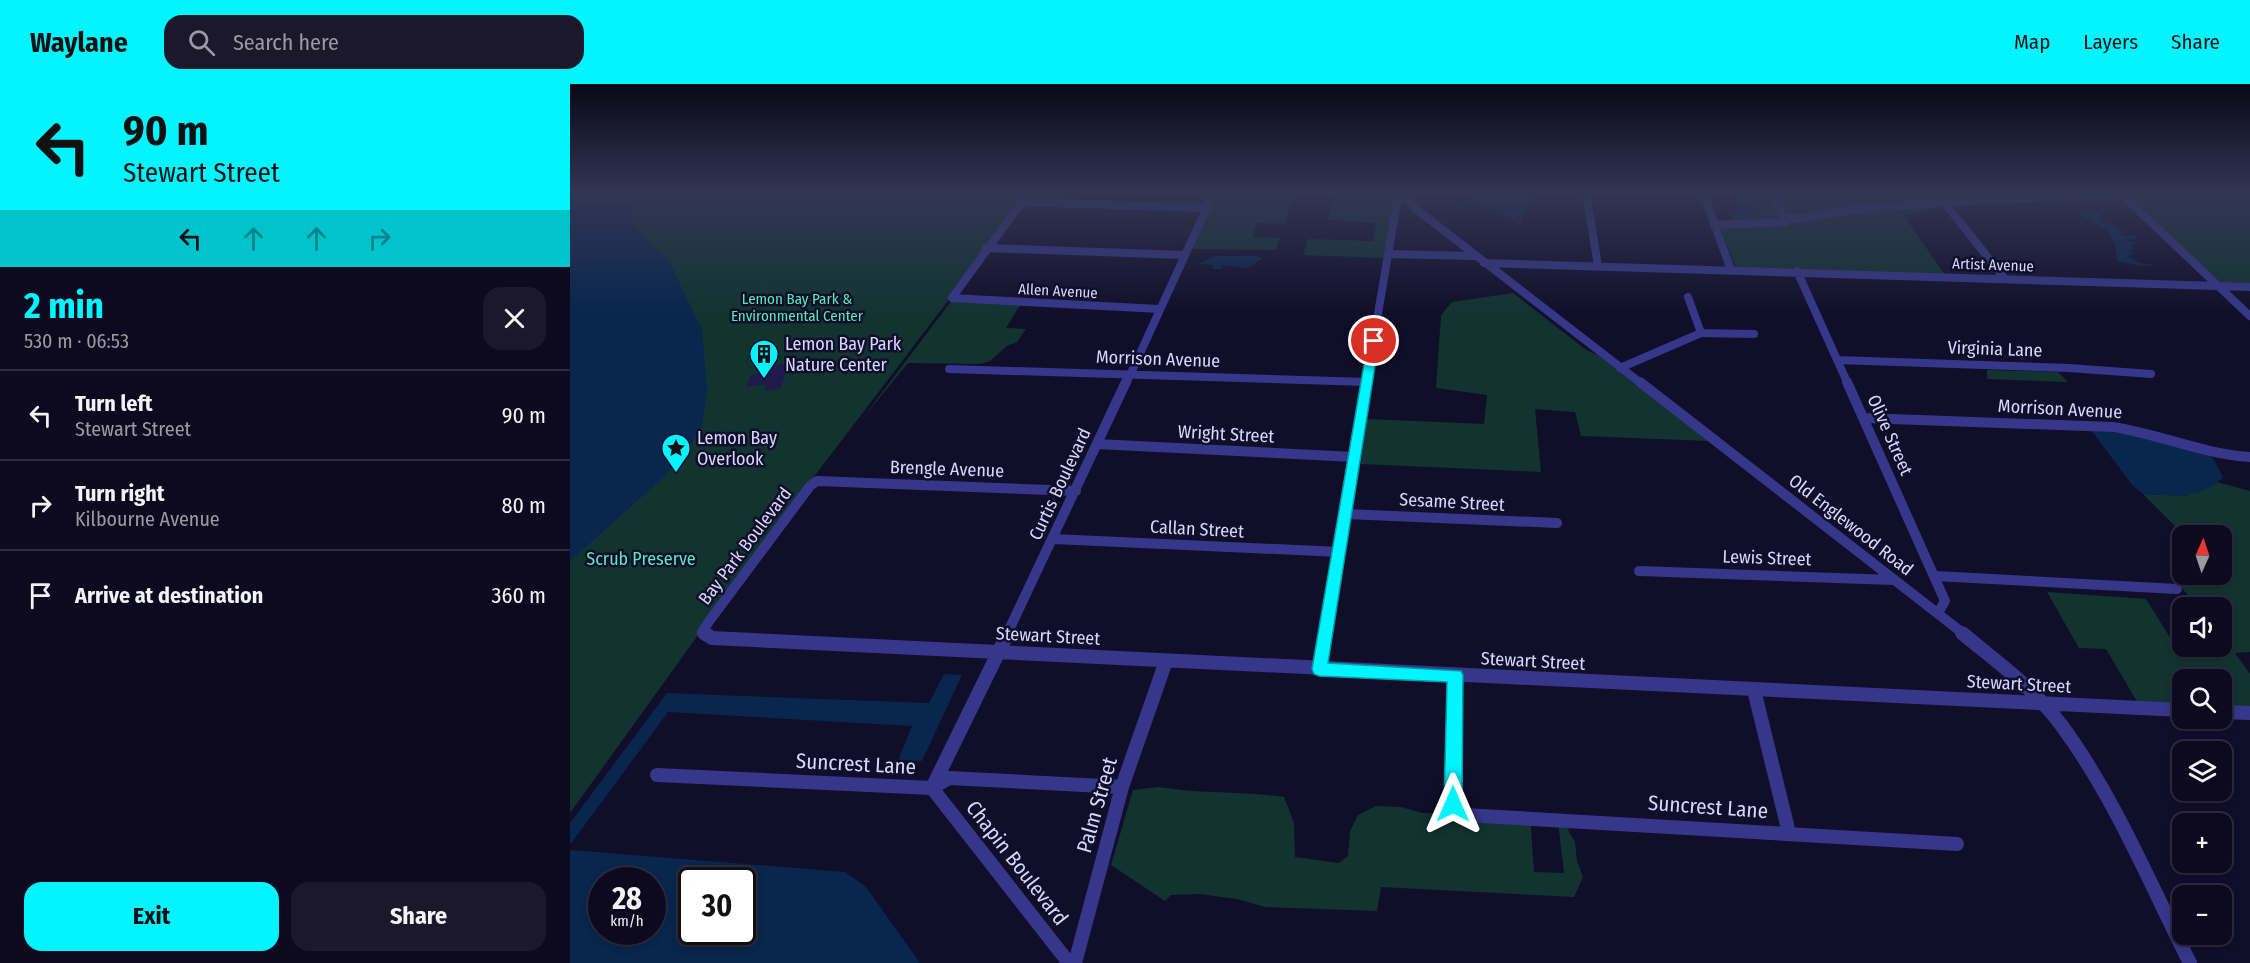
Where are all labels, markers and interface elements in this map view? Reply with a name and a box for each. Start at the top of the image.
search box [164,15,584,69]
text: Waylane [30,26,128,59]
icon: search [185,26,218,59]
text: Search here [233,29,339,56]
text: Map [2014,29,2050,55]
text: Layers [2083,29,2138,55]
text: Share [2171,29,2220,55]
text: 90 m [123,106,208,156]
icon: left [24,108,102,186]
text: Stewart Street [123,157,280,189]
icon: left [174,222,207,255]
icon: ahead [237,222,270,255]
icon: ahead [300,222,333,255]
icon: right [363,222,396,255]
street label: Artist Avenue [1952,255,2034,275]
street label: Allen Avenue [1018,280,1098,302]
text: 2 min [24,284,104,328]
button: close [483,287,546,350]
park label: Lemon Bay Park & Environmental Center [731,290,864,325]
pin [1348,315,1399,366]
icon: arrive [1357,324,1390,357]
text: 530 m · 06:53 [24,329,129,353]
place label: Lemon Bay Park Nature Center [785,333,902,376]
street label: Virginia Lane [1947,336,2043,362]
building icon: Lemon Bay Park Nature Center [748,338,780,380]
street label: Morrison Avenue [1095,346,1221,372]
text: Turn left [75,390,153,417]
street label: Olive Street [1862,391,1918,479]
street label: Morrison Avenue [1997,395,2123,423]
icon: left [24,399,57,432]
text: 90 m [502,402,546,429]
text: Stewart Street [75,417,191,441]
street label: Wright Street [1177,420,1275,448]
street label: Curtis Boulevard [1024,424,1096,544]
place label: Lemon Bay Overlook [697,427,777,470]
place icon: Lemon Bay Overlook [660,432,692,474]
street label: Brengle Avenue [889,456,1005,482]
street label: Old Englewood Road [1785,470,1917,580]
text: Turn right [75,480,164,507]
street label: Bay Park Boulevard [694,483,796,609]
street label: Sesame Street [1399,488,1505,516]
icon: right [24,489,57,522]
text: 80 m [501,492,546,519]
text: Kilbourne Avenue [75,507,220,531]
street label: Callan Street [1150,516,1245,542]
north arrow [2172,525,2232,585]
map controls [2172,525,2232,945]
street label: Lewis Street [1722,545,1812,571]
park label: Scrub Preserve [586,548,696,570]
icon: arrive [24,579,57,612]
text: Arrive at destination [75,582,263,609]
text: 360 m [492,582,546,609]
button: sound [2172,597,2232,657]
street label: Stewart Street [995,622,1101,650]
street label: Stewart Street [1480,647,1586,675]
button: search [2172,669,2232,729]
street label: Stewart Street [1966,670,2072,698]
button: layers [2172,741,2232,801]
street label: Suncrest Lane [795,748,917,780]
street label: Palm Street [1071,754,1123,856]
position arrow [1421,772,1485,836]
street label: Suncrest Lane [1647,790,1769,824]
street label: Chapin Boulevard [960,796,1074,930]
button: + [2172,813,2232,873]
speed limit sign: 30 [678,867,756,945]
text: 28 [612,881,642,917]
button: Exit [24,882,279,951]
button: Share [291,882,546,951]
button: − [2172,885,2232,945]
text: km/h [610,912,644,930]

